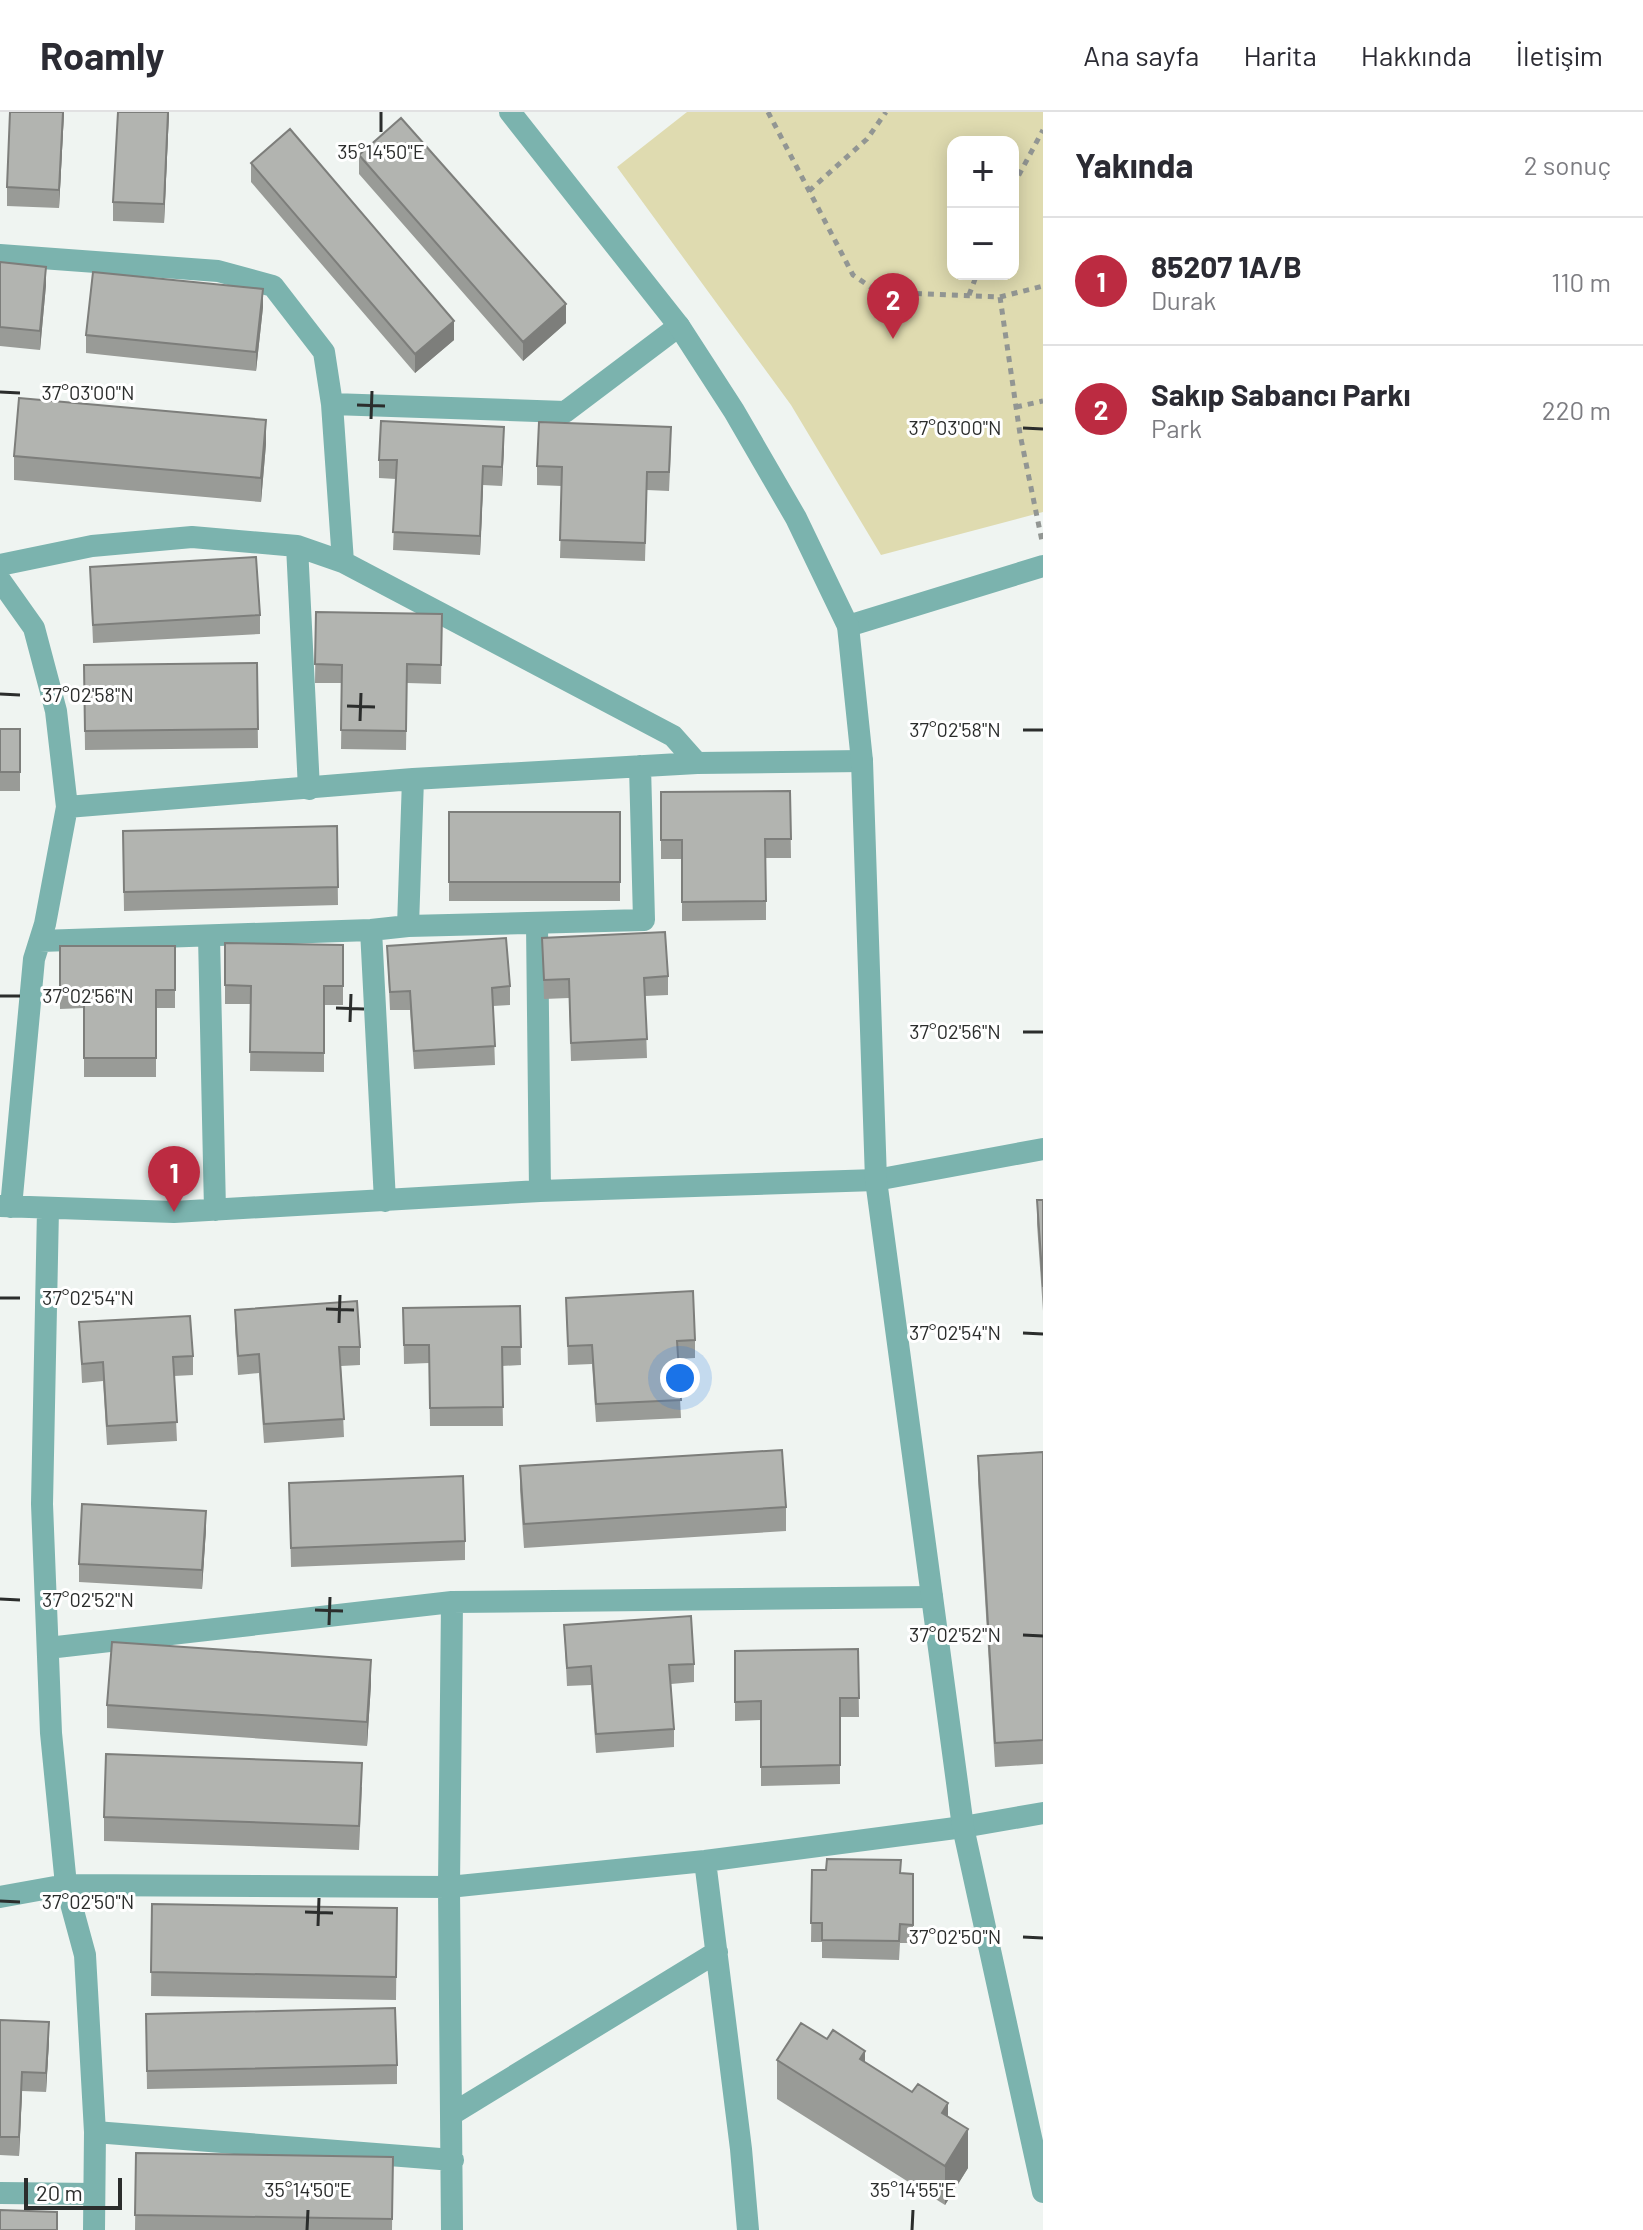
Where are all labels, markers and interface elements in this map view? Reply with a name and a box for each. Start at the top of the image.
text: Roamly [40,32,164,78]
text: Ana sayfa [1083,38,1199,72]
text: Harita [1243,38,1317,72]
text: Hakkında [1361,38,1472,72]
text: İletişim [1516,38,1603,72]
map controls [947,136,1019,280]
button: + [947,136,1019,208]
text: 35°14'50"E [337,139,425,163]
text: Yakında [1075,144,1194,185]
text: 2 sonuç [1524,149,1611,180]
button: − [947,208,1019,280]
text: 85207 1A/B [1151,248,1302,284]
text: 1 [1096,266,1106,297]
text: 110 m [1551,266,1611,297]
pin: 2 [867,273,919,339]
text: Durak [1151,284,1216,315]
text: Sakıp Sabancı Parkı [1151,376,1411,412]
text: 37°03'00"N [42,380,135,404]
text: 2 [1094,394,1108,425]
text: 220 m [1542,394,1611,425]
text: Park [1151,412,1202,443]
text: 37°03'00"N [909,415,1002,439]
text: 37°02'58"N [42,682,134,706]
text: 37°02'58"N [909,717,1001,741]
text: 37°02'56"N [42,983,134,1007]
text: 37°02'56"N [909,1019,1001,1043]
pin: 1 [148,1146,200,1212]
text: 37°02'54"N [42,1285,134,1309]
text: 37°02'54"N [909,1320,1001,1344]
your location [660,1358,700,1398]
text: 37°02'52"N [42,1587,134,1611]
text: 37°02'52"N [909,1622,1001,1646]
text: 37°02'50"N [42,1889,134,1913]
text: 37°02'50"N [909,1924,1001,1948]
scale bar [24,2174,122,2210]
text: 35°14'50"E [264,2177,352,2201]
text: 35°14'55"E [870,2177,956,2201]
text: 20 m [36,2179,83,2205]

